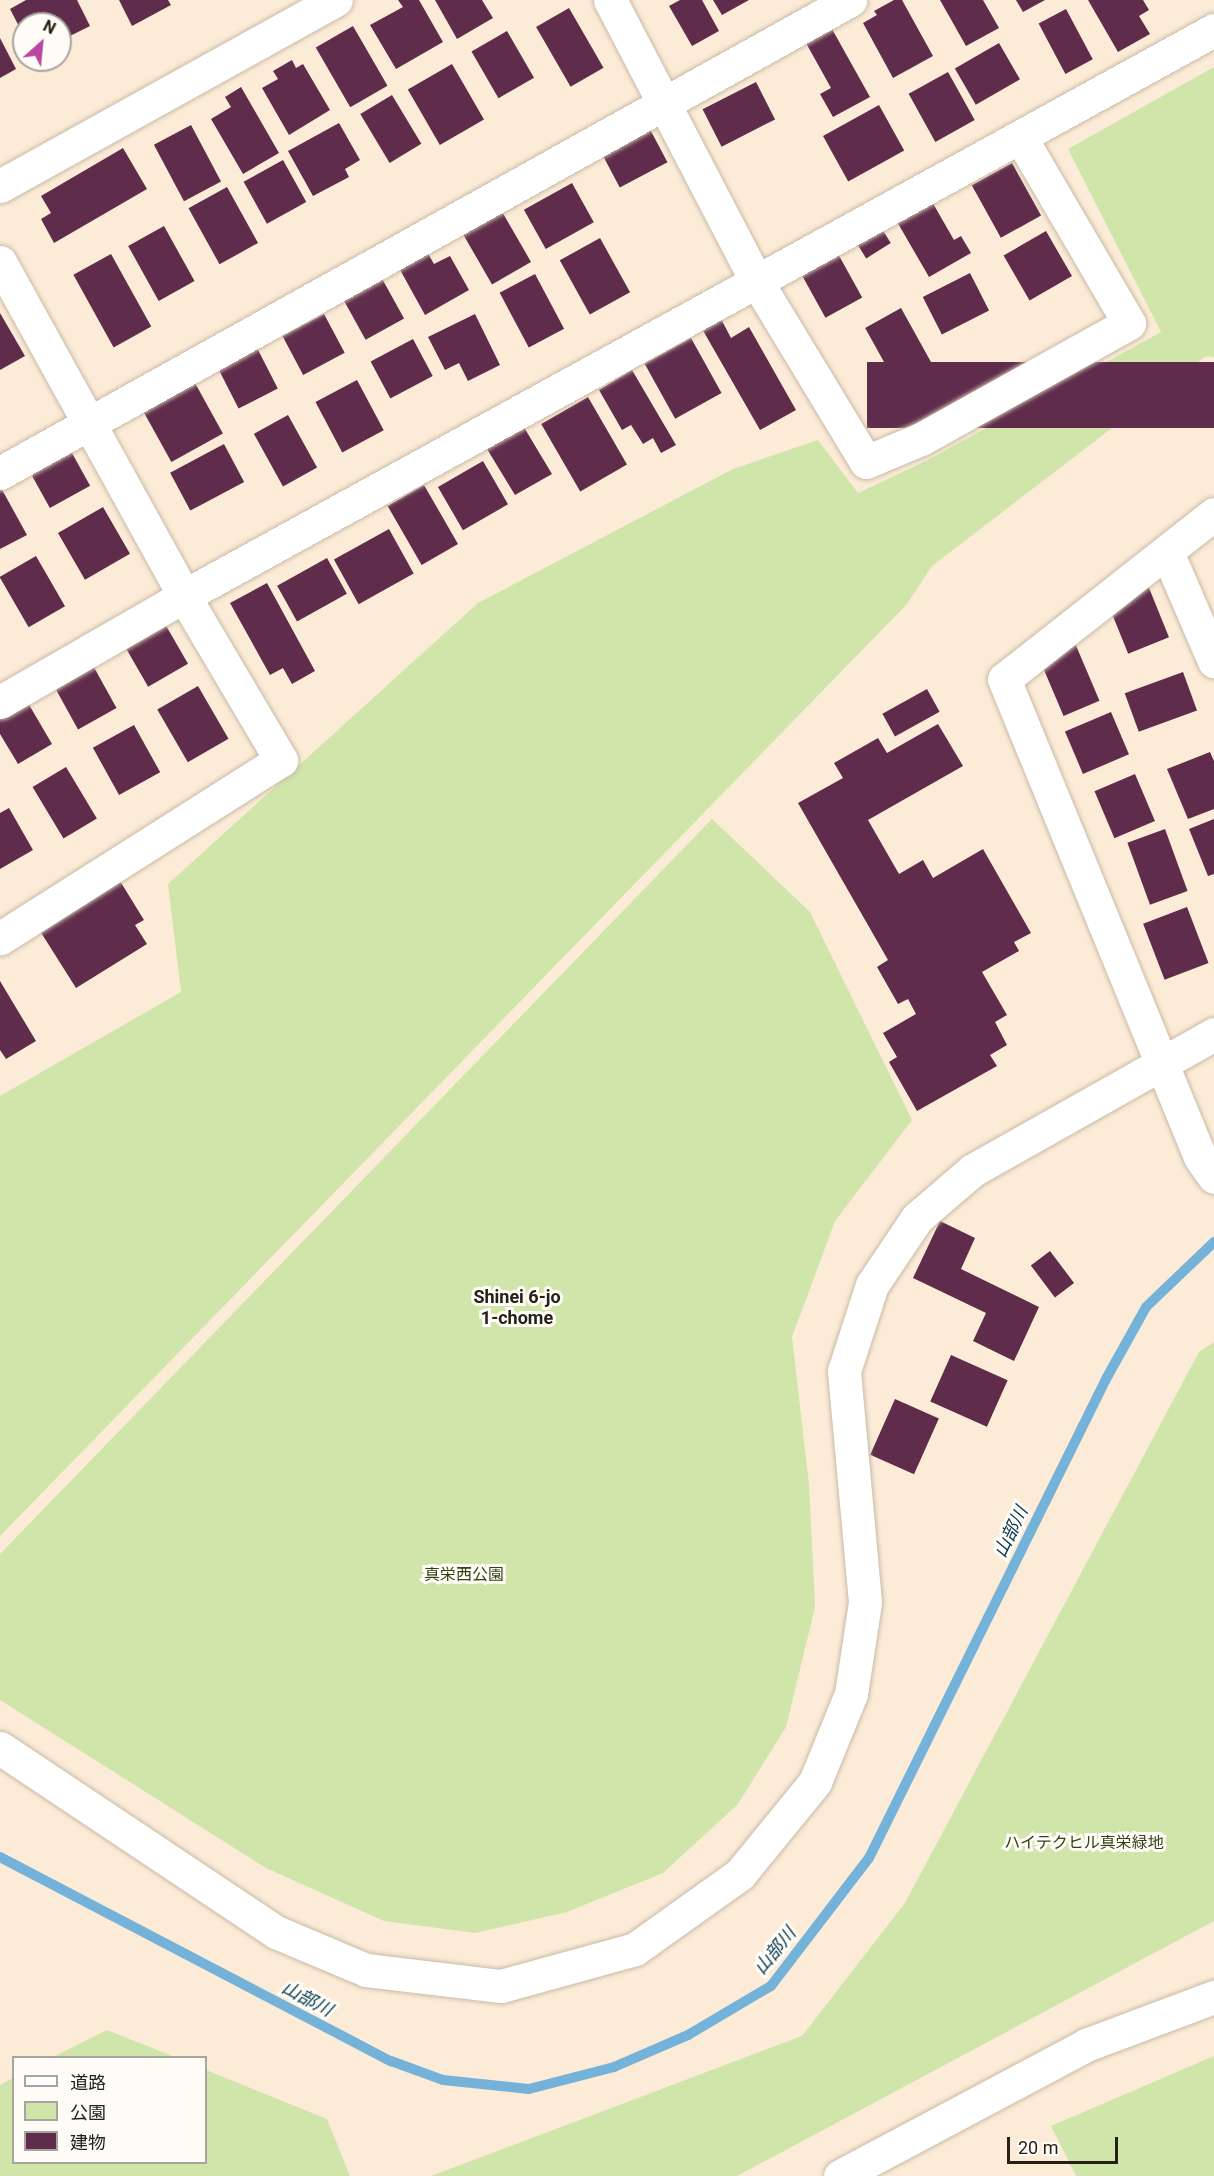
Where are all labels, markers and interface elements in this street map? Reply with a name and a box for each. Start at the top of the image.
north arrow [12,12,72,72]
text: N [40,16,59,38]
district label: Shinei 6-jo 1-chome [473,1287,561,1330]
water label: 山部川 [989,1503,1033,1561]
park label: 真栄西公園 [424,1565,504,1585]
park label: ハイテクヒル真栄緑地 [1004,1833,1164,1853]
water label: 山部川 [750,1923,800,1979]
water label: 山部川 [278,1977,336,2021]
legend [12,2056,207,2164]
text: 道路 [70,2072,106,2093]
text: 公園 [70,2102,106,2123]
scale bar [1010,2125,1121,2163]
text: 建物 [70,2132,106,2153]
text: 20 m [1018,2137,1058,2158]

